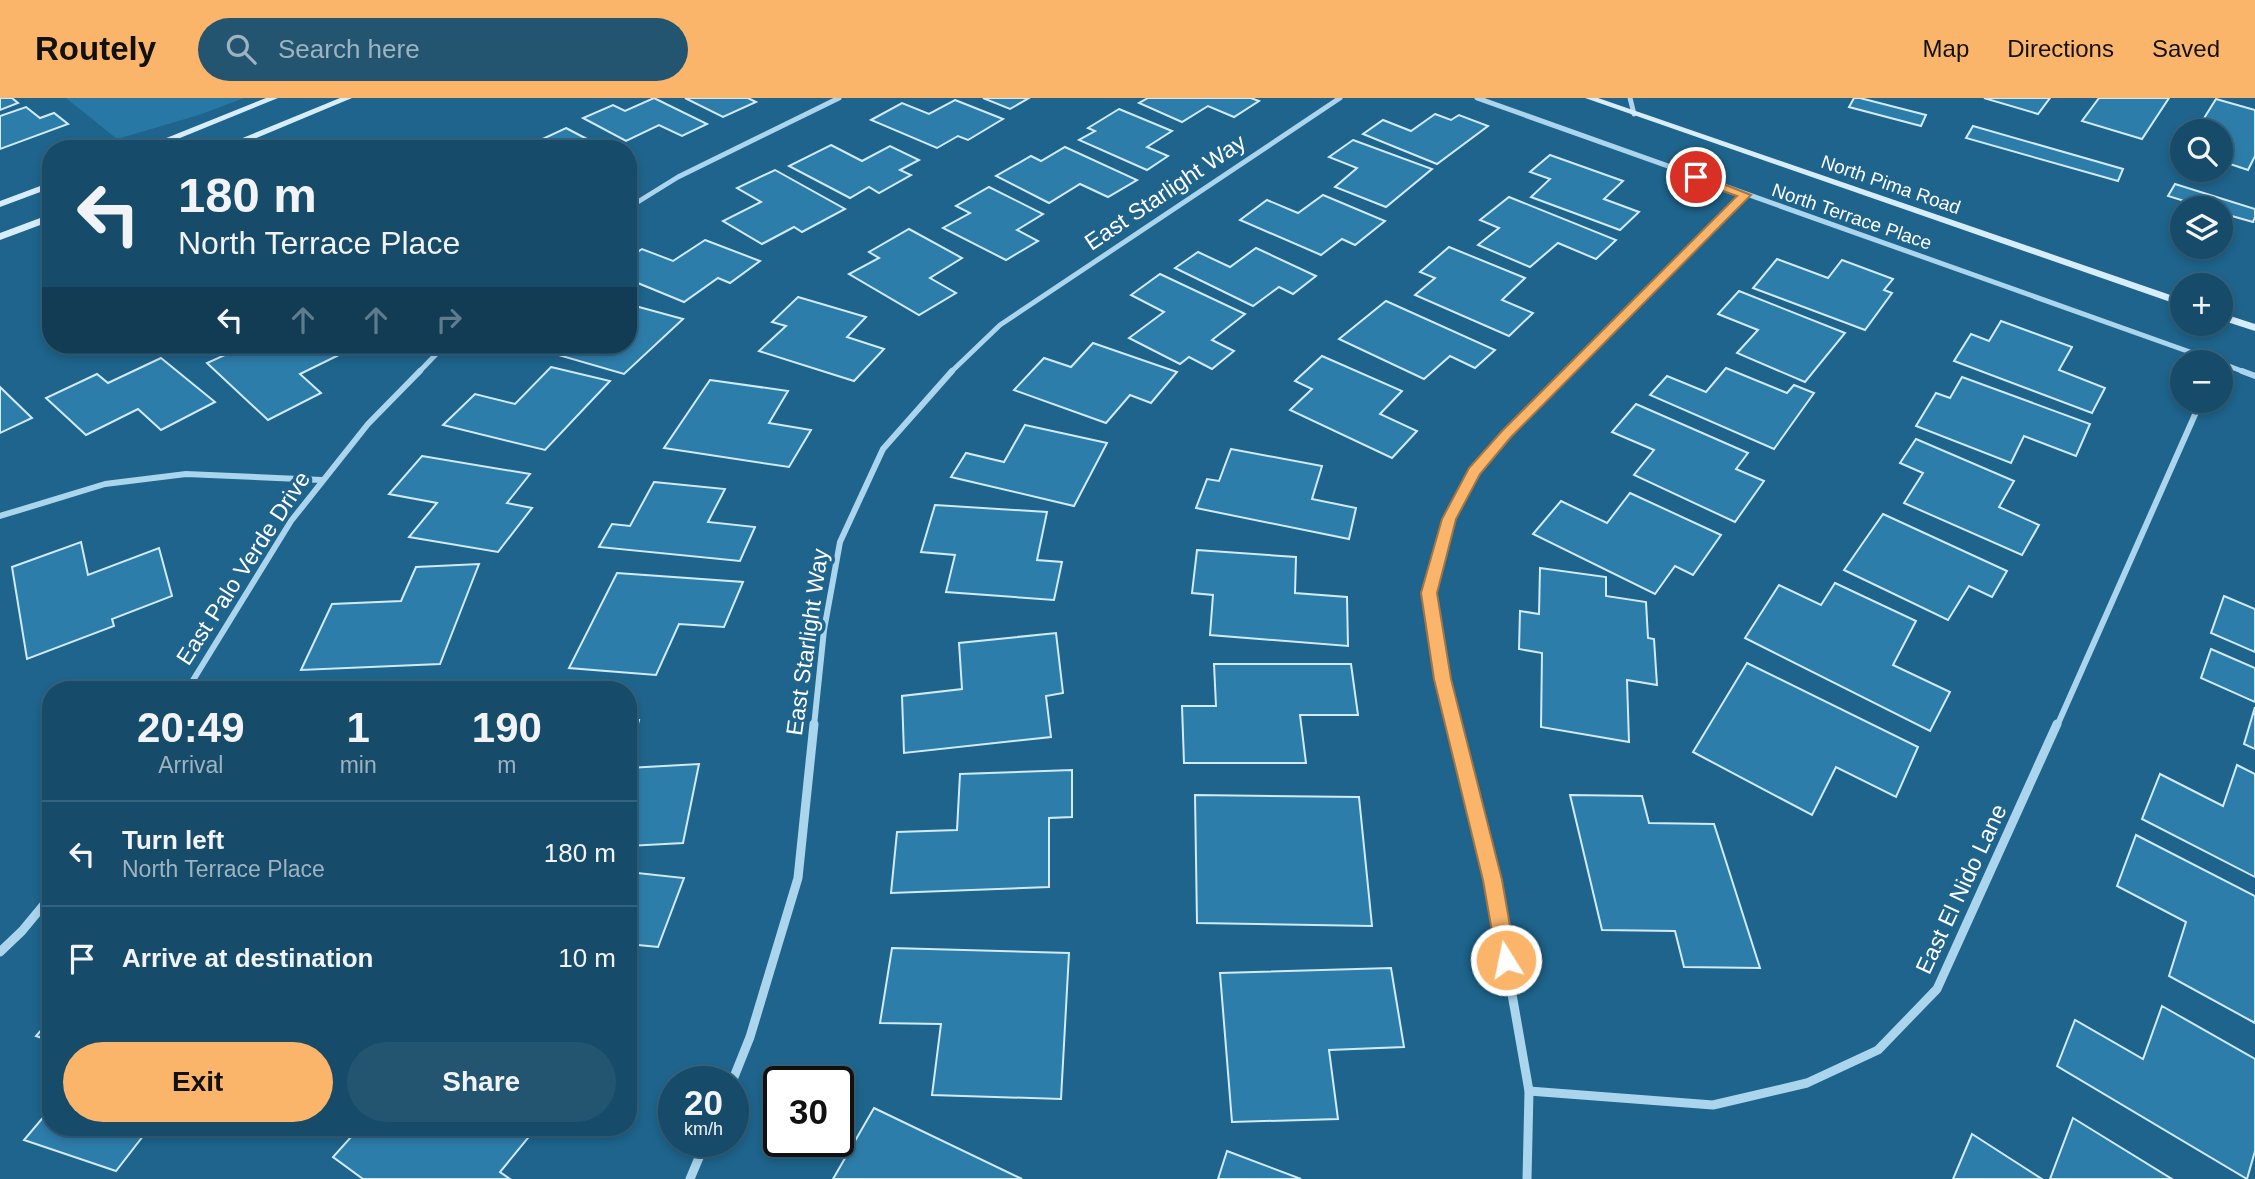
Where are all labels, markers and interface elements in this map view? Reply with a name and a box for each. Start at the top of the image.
search box [198,18,688,81]
text: Routely [35,30,156,67]
icon: search [222,30,260,68]
text: Search here [278,34,420,64]
text: Map [1923,35,1969,62]
text: Directions [2007,35,2114,62]
text: Saved [2152,35,2220,62]
map controls [2170,119,2233,413]
button: search [2170,119,2233,182]
street label: East Starlight Way [1080,128,1251,255]
pin [1666,147,1726,207]
street label: North Pima Road [1819,151,1963,218]
icon: arrive [1677,158,1715,196]
icon: left [63,168,154,259]
text: 180 m [178,168,317,222]
street label: North Terrace Place [1769,179,1934,254]
button: layers [2170,196,2233,259]
text: North Terrace Place [178,225,460,261]
button: + [2170,273,2233,336]
icon: left [211,301,249,339]
icon: ahead [284,301,322,339]
icon: ahead [357,301,395,339]
icon: right [430,301,468,339]
button: − [2170,350,2233,413]
street label: East Palo Verde Drive [171,467,315,669]
street label: East Starlight Way [781,546,833,737]
text: 20:49 [137,704,245,751]
text: 1 [346,704,370,751]
text: 190 [472,704,542,751]
text: Arrival [158,752,223,778]
text: min [340,752,377,778]
text: m [497,752,516,778]
street label: East El Nido Lane [1910,800,2012,978]
text: Turn left [122,825,224,855]
icon: left [63,835,101,873]
text: 180 m [544,838,616,868]
text: North Terrace Place [122,856,325,882]
position arrow [1469,923,1543,997]
icon: arrive [63,940,101,978]
text: Arrive at destination [122,943,373,973]
text: 10 m [558,943,616,973]
button: Exit [63,1042,333,1122]
button: Share [347,1042,616,1122]
speed limit sign: 30 [763,1066,854,1157]
text: 20 [684,1083,723,1122]
text: km/h [684,1119,723,1139]

